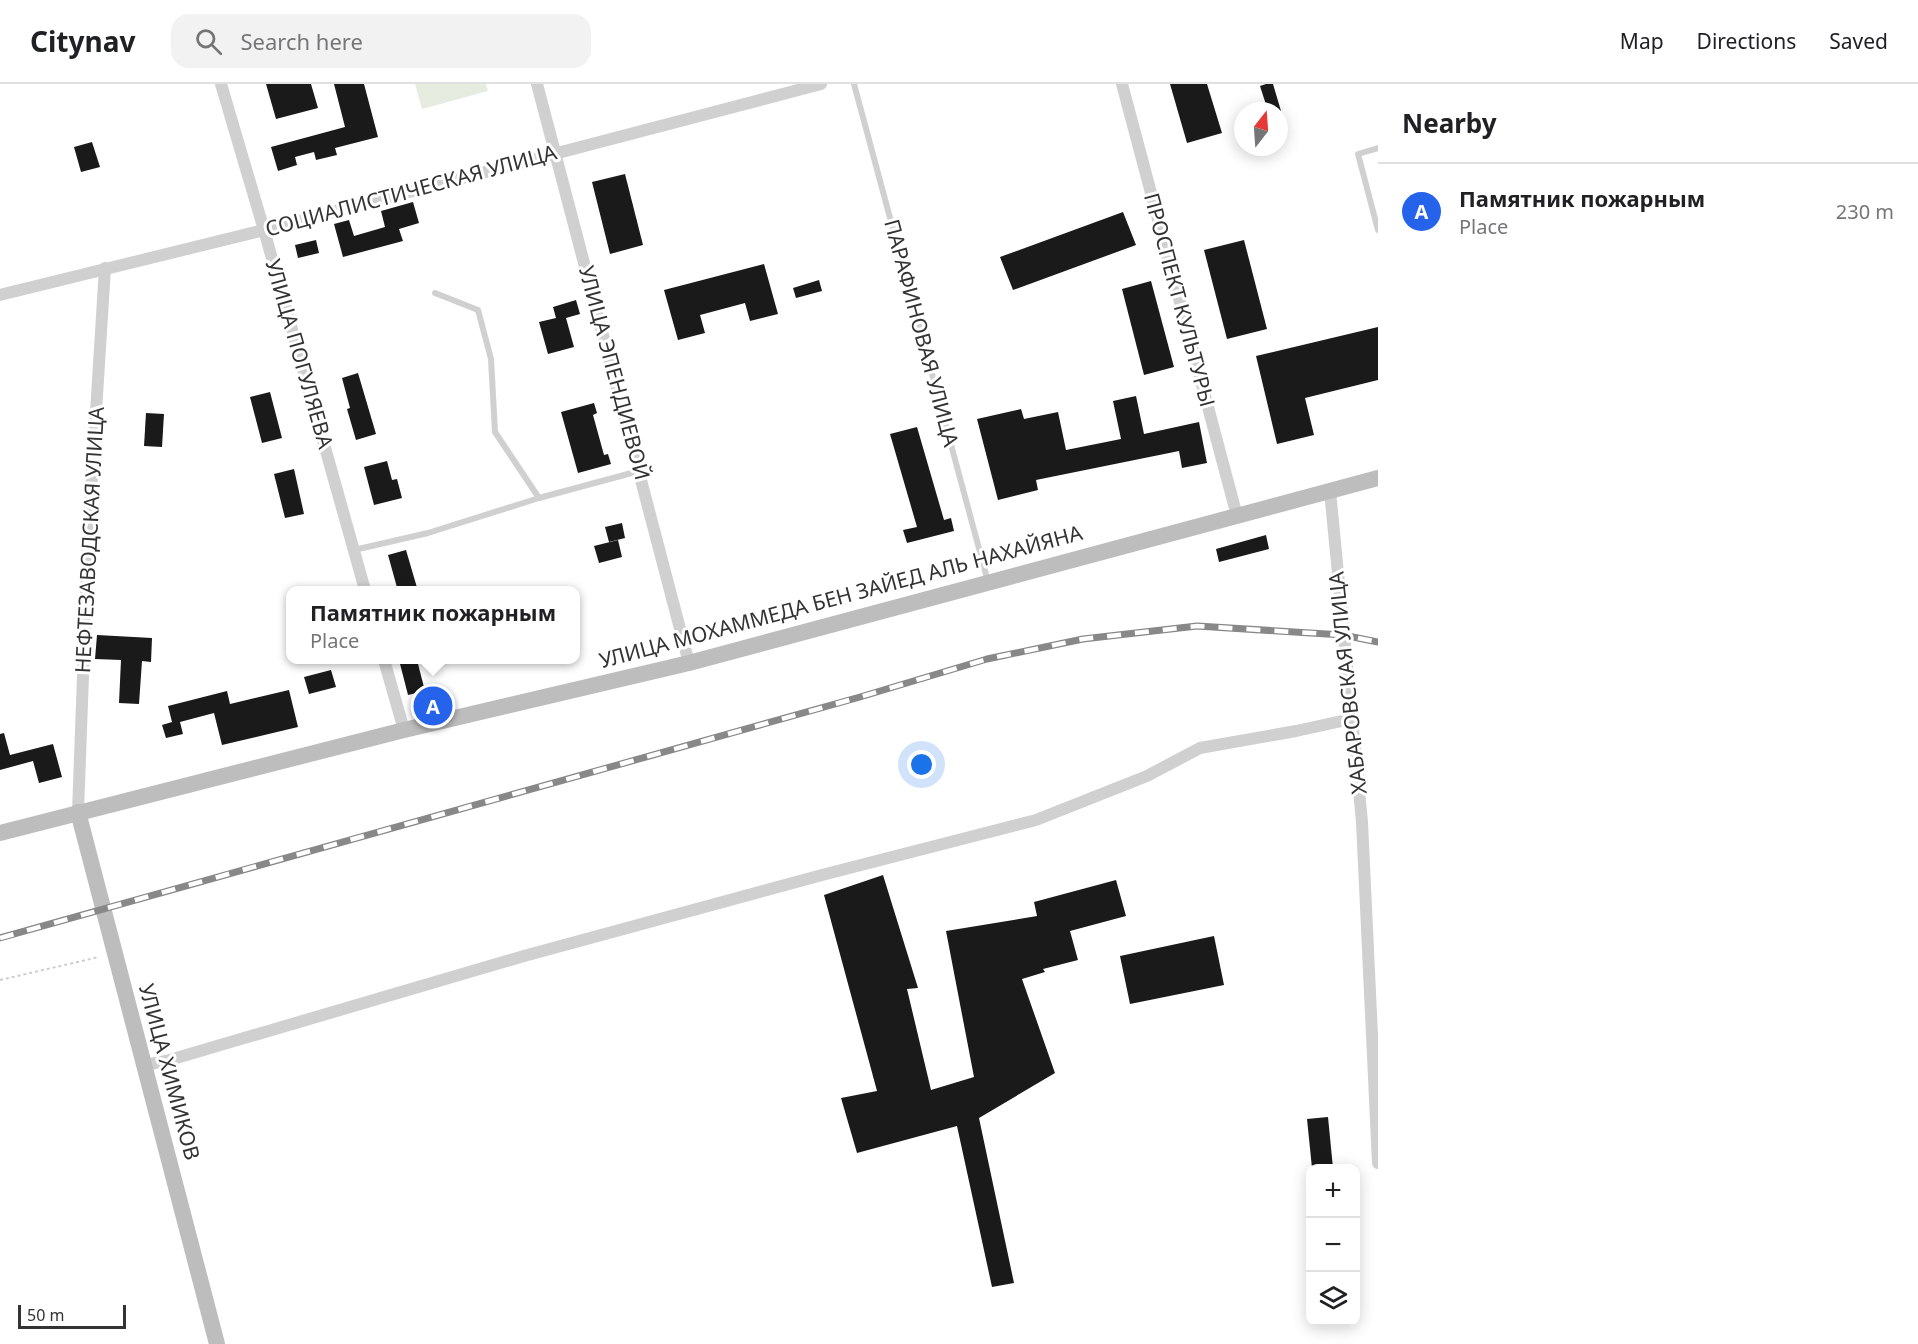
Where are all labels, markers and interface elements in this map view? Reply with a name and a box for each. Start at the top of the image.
search box [171,14,591,68]
text: Citynav [30,22,135,60]
icon: search [192,25,225,58]
text: Search here [240,26,363,56]
text: Map [1620,27,1664,55]
text: Directions [1697,27,1796,55]
text: Saved [1829,27,1888,55]
north arrow [1234,102,1288,156]
text: Nearby [1402,105,1497,141]
street label: СОЦИАЛИСТИЧЕСКАЯ УЛИЦА [262,137,560,242]
text: Памятник пожарным [1459,183,1705,213]
street label: ПРОСПЕКТ КУЛЬТУРЫ [1138,190,1222,410]
text: A [1415,198,1428,225]
text: 230 m [1836,198,1894,225]
text: Place [1459,213,1508,240]
street label: ПАРАФИНОВАЯ УЛИЦА [878,216,966,450]
street label: УЛИЦА ПОГУЛЯЕВА [260,256,341,452]
street label: УЛИЦА ЭПЕНДИЕВОЙ [573,263,657,483]
street label: НЕФТЕЗАВОДСКАЯ УЛИЦА [68,405,110,674]
street label: УЛИЦА МОХАММЕДА БЕН ЗАЙЕД АЛЬ НАХАЙЯНА [596,518,1086,674]
street label: ХАБАРОВСКАЯ УЛИЦА [1321,570,1373,796]
popup [286,586,580,664]
text: Памятник пожарным [310,597,556,627]
text: Place [310,627,359,654]
pin: A [414,684,452,728]
your location [907,750,936,779]
street label: УЛИЦА ХИМИКОВ [133,980,207,1163]
map controls [1306,1164,1360,1326]
button: + [1306,1164,1360,1218]
button: − [1306,1218,1360,1272]
button: layers [1306,1272,1360,1326]
scale bar [18,1302,126,1330]
text: 50 m [27,1304,64,1326]

